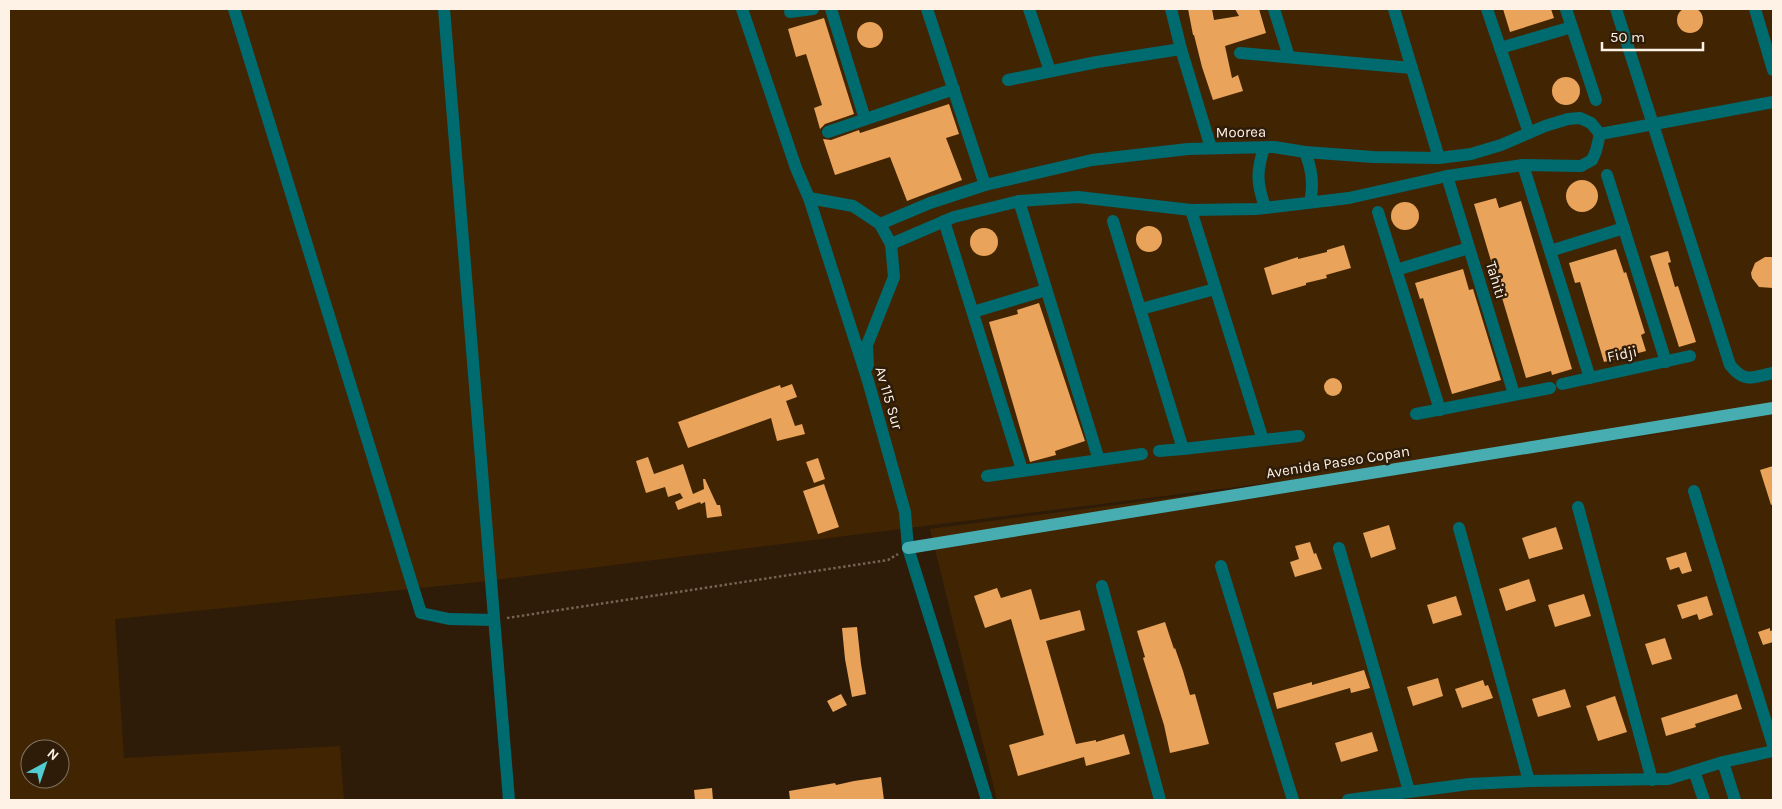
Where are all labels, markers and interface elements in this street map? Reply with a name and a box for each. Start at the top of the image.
scale bar [1602,20,1703,52]
text: 50 m [1610,28,1645,46]
street label: Moorea [1216,123,1266,141]
street label: Tahiti [1482,259,1510,301]
street label: Fidji [1605,342,1639,366]
street label: Av 115 Sur [871,364,907,432]
street label: Avenida Paseo Copan [1265,442,1411,482]
north arrow [20,739,70,789]
text: N [44,745,62,764]

